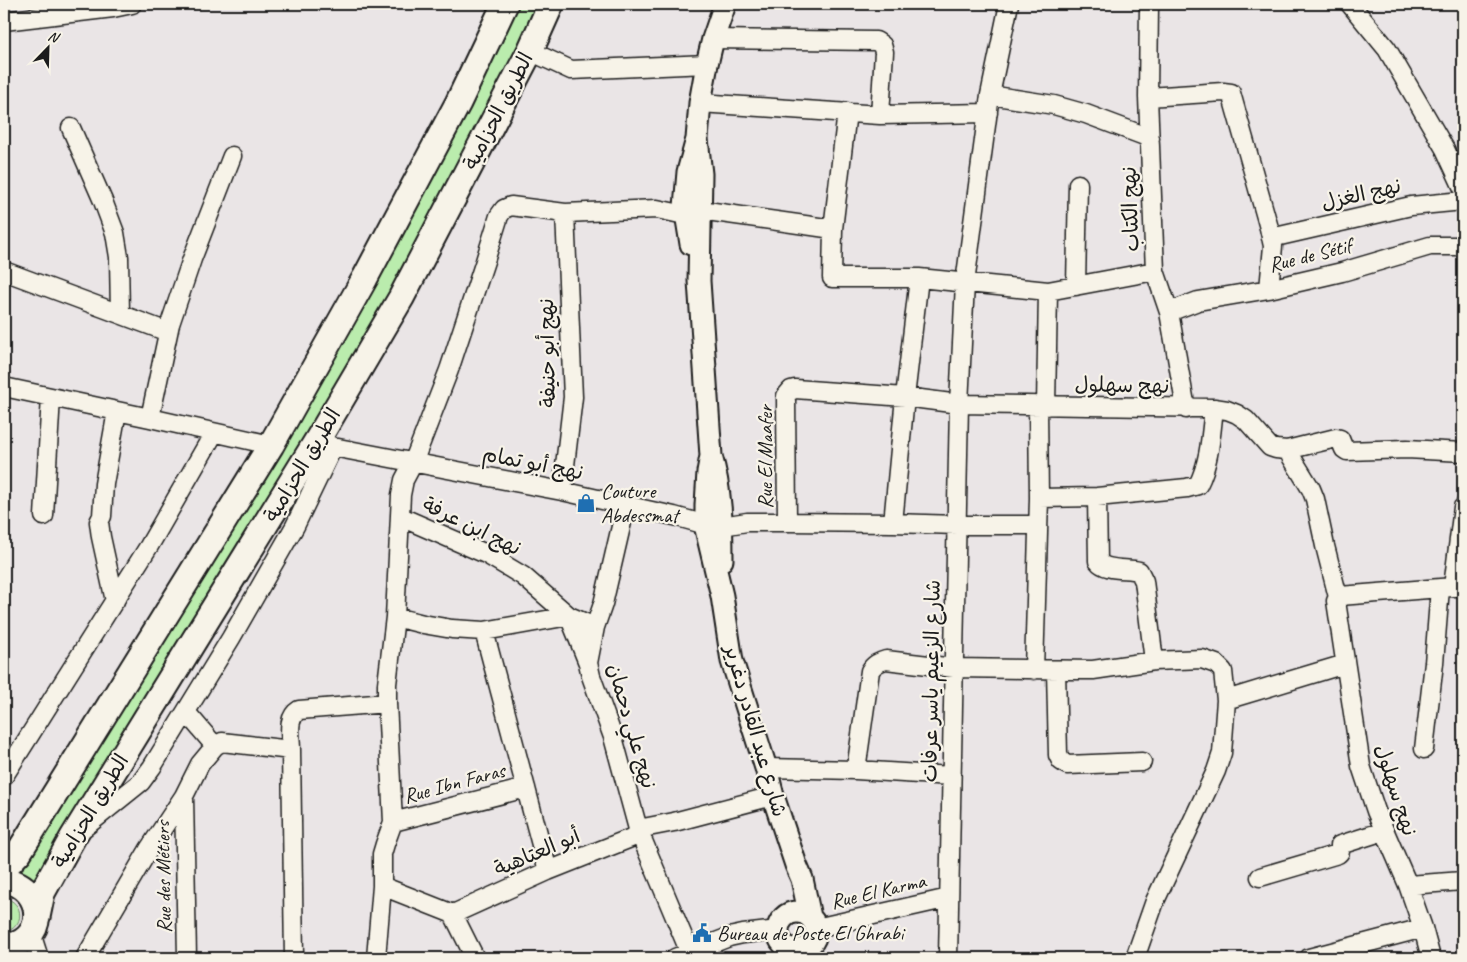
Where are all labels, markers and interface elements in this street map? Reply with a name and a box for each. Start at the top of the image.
north arrow [22,22,72,72]
text: N [46,27,62,47]
street label: الطريق الحزامية [457,48,539,174]
street label: نهج الكتاب [1116,166,1145,252]
street label: نهج الغزل [1318,172,1404,217]
street label: Rue de Sétif [1266,231,1358,278]
street label: نهج أبو حنيفة [533,298,562,408]
street label: نهج سهلول [1074,371,1170,400]
street label: الطريق الحزامية [258,403,346,527]
street label: Rue El Maafer [752,404,778,509]
street label: نهج أبو تمام [480,440,586,488]
place label: Couture Abdessmat [601,478,681,528]
street label: نهج ابن عرفة [418,491,526,562]
shop icon: Couture Abdessmat [575,492,597,514]
street label: شارع الزعيم ياسر عرفات [916,579,949,783]
street label: شارع عبد القادر دغرير [717,640,793,820]
street label: نهج علي دحمان [596,660,662,793]
street label: نهج سهلول [1368,741,1423,839]
street label: الطريق الحزامية [46,749,134,873]
street label: Rue Ibn Faras [400,757,509,809]
street label: Rue des Métiers [149,819,177,933]
street label: أبو العتاهية [490,822,584,882]
street label: Rue El Karma [828,867,930,915]
place label: Bureau de Poste El Ghrabi [717,920,907,946]
public building icon: Bureau de Poste El Ghrabi [691,922,713,944]

